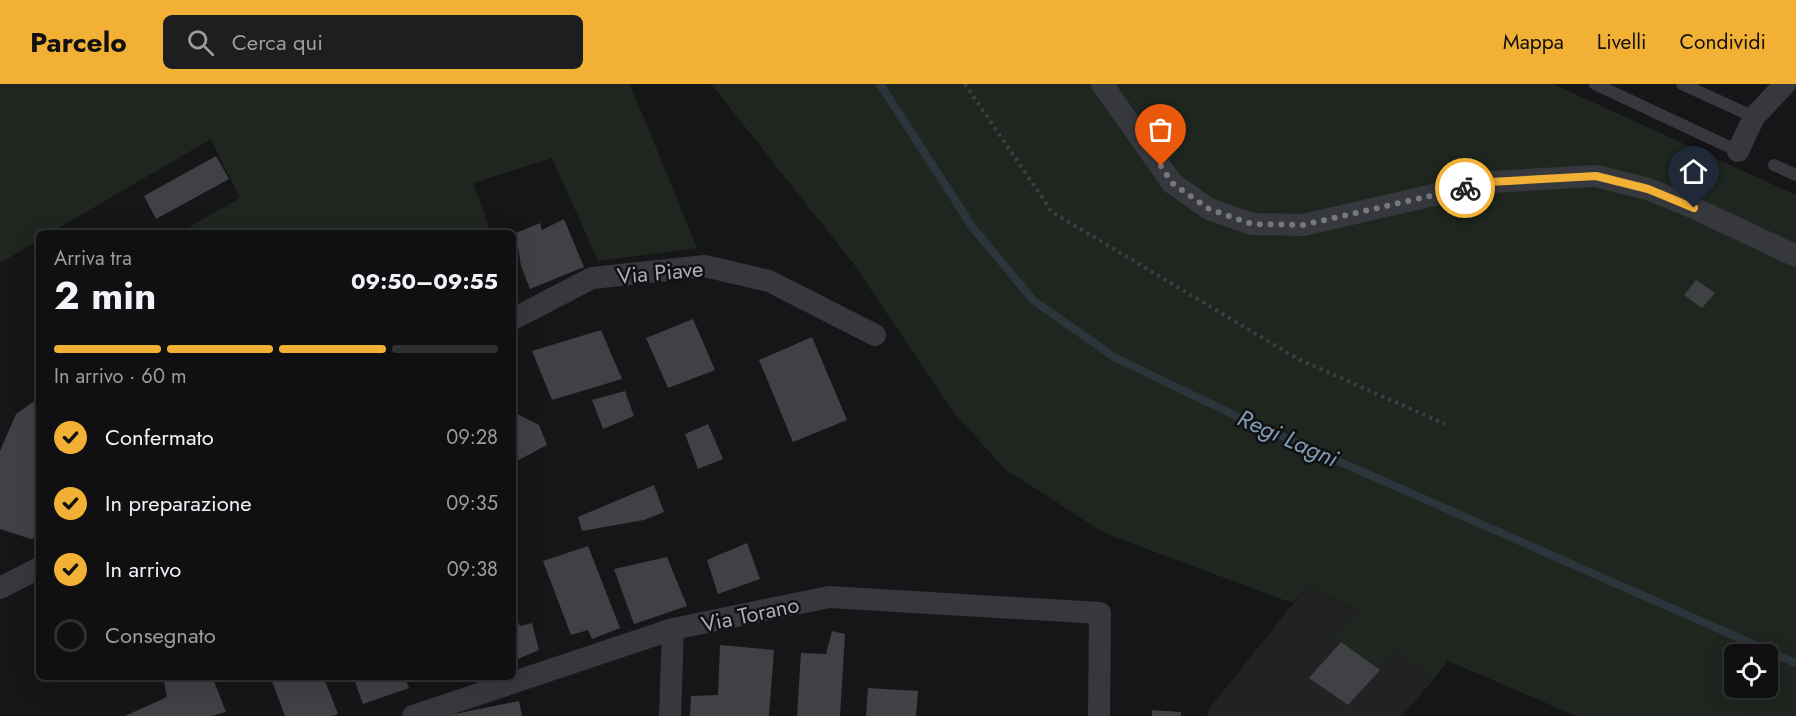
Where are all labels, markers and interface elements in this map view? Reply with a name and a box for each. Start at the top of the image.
search box [163,15,583,69]
text: Parcelo [30,22,127,63]
icon: search [184,26,217,59]
text: Cerca qui [232,26,323,58]
text: Mappa [1503,27,1564,57]
text: Livelli [1597,27,1647,57]
text: Condividi [1680,27,1766,57]
pin [1135,104,1186,166]
icon: bag [1144,113,1177,146]
pin [1668,146,1719,208]
icon: home [1677,155,1710,188]
courier [1435,158,1495,218]
icon: bike [1449,172,1482,205]
text: Arriva tra [54,244,132,273]
street label: Via Piave [616,252,704,292]
text: 09:50–09:55 [351,265,498,297]
text: 2 min [54,267,156,324]
text: In arrivo · 60 m [54,362,186,391]
water label: Regi Lagni [1232,400,1345,476]
icon: check [54,421,87,454]
text: Confermato [105,421,214,453]
text: 09:28 [446,423,498,452]
icon: check [54,487,87,520]
text: In preparazione [105,487,252,519]
text: 09:35 [446,489,498,518]
icon: check [54,553,87,586]
text: In arrivo [105,553,181,585]
text: 09:38 [447,555,498,584]
street label: Via Torano [698,588,802,640]
text: Consegnato [105,619,216,651]
map controls [1724,644,1778,698]
button: locate [1724,644,1778,698]

